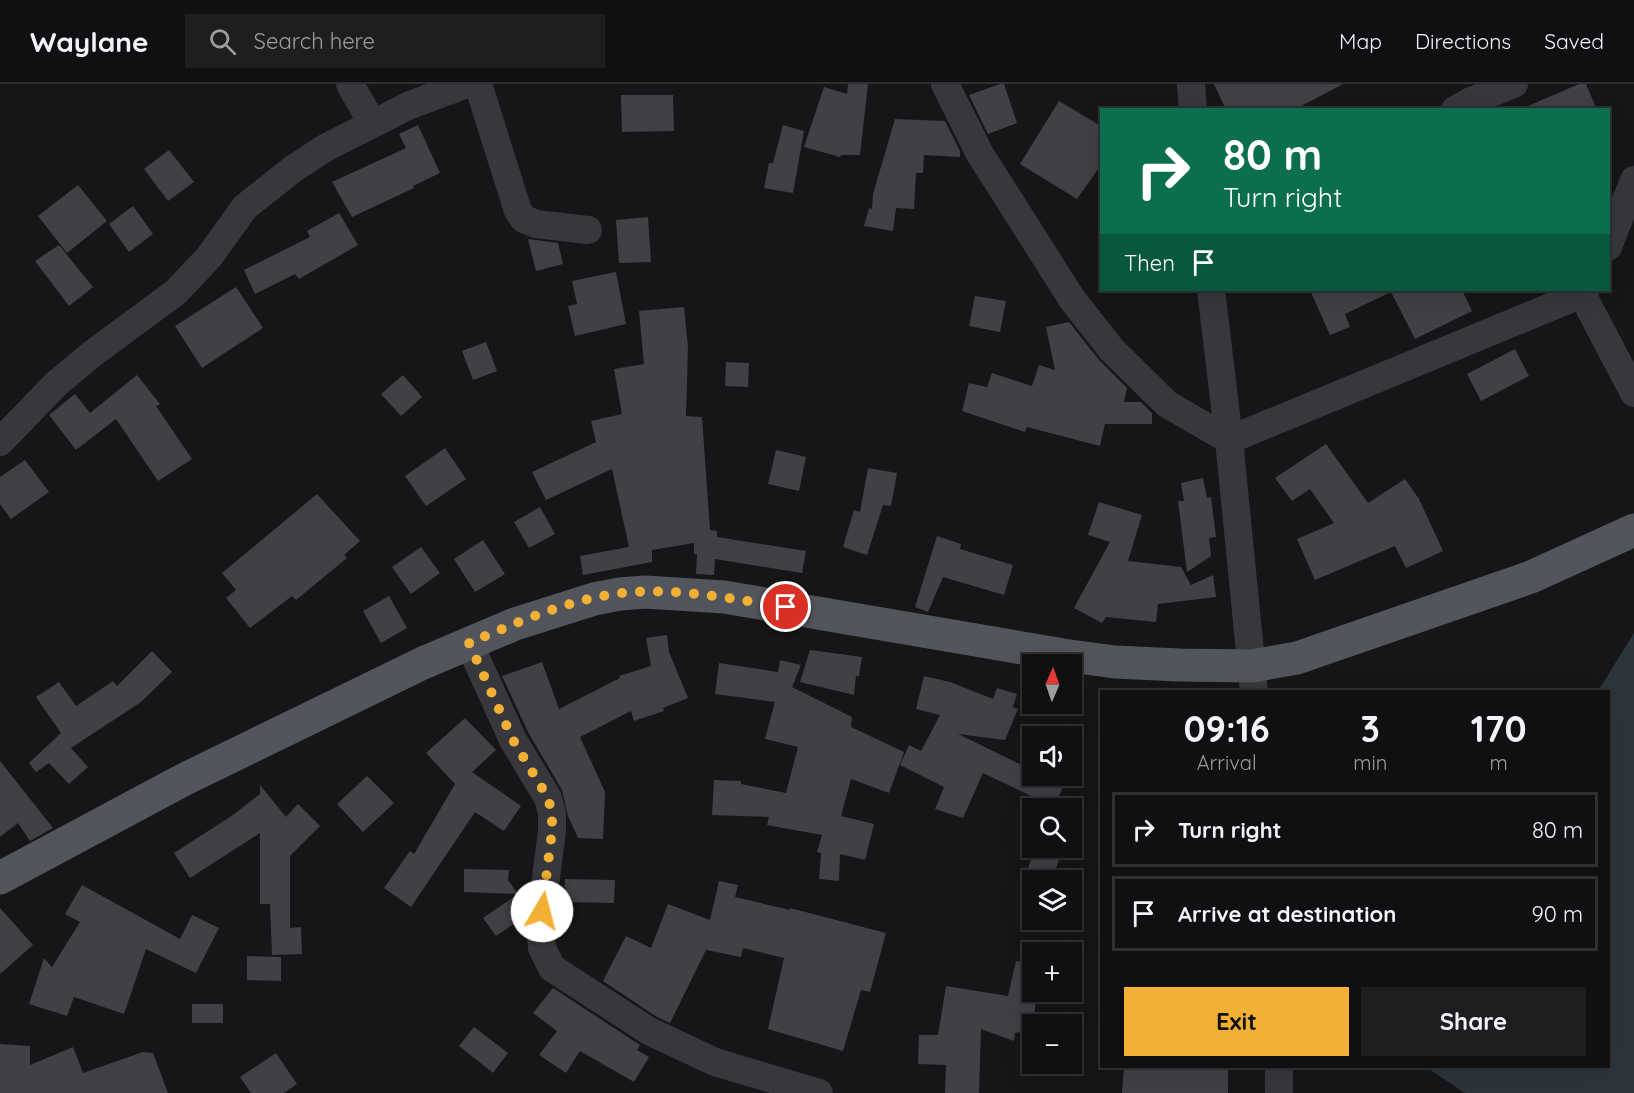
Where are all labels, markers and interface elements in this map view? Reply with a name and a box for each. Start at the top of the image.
search box [185,14,605,68]
text: Waylane [30,24,149,59]
icon: search [206,25,239,58]
text: Search here [254,27,375,55]
text: Map [1339,28,1382,54]
text: Directions [1415,28,1511,54]
text: Saved [1544,28,1604,54]
text: 80 m [1223,128,1322,181]
icon: right [1124,132,1202,210]
text: Turn right [1223,180,1342,214]
icon: arrive [1187,246,1220,279]
text: Then [1124,249,1175,277]
pin [760,581,811,632]
icon: arrive [769,590,802,623]
north arrow [1022,654,1082,714]
map controls [1022,654,1082,1074]
text: 09:16 [1183,706,1270,751]
text: 3 [1361,706,1380,751]
text: 170 [1471,706,1527,751]
button: sound [1022,726,1082,786]
text: Arrival [1197,750,1257,775]
text: min [1353,750,1387,775]
text: m [1489,750,1508,775]
button: search [1022,798,1082,858]
icon: right [1127,813,1160,846]
text: Turn right [1178,816,1282,844]
text: 80 m [1532,816,1583,844]
button: layers [1022,870,1082,930]
position arrow [510,879,574,943]
icon: arrive [1127,897,1160,930]
text: Arrive at destination [1178,900,1396,928]
text: 90 m [1532,900,1583,928]
button: + [1022,942,1082,1002]
button: Exit [1124,987,1349,1056]
button: Share [1361,987,1586,1056]
button: − [1022,1014,1082,1074]

